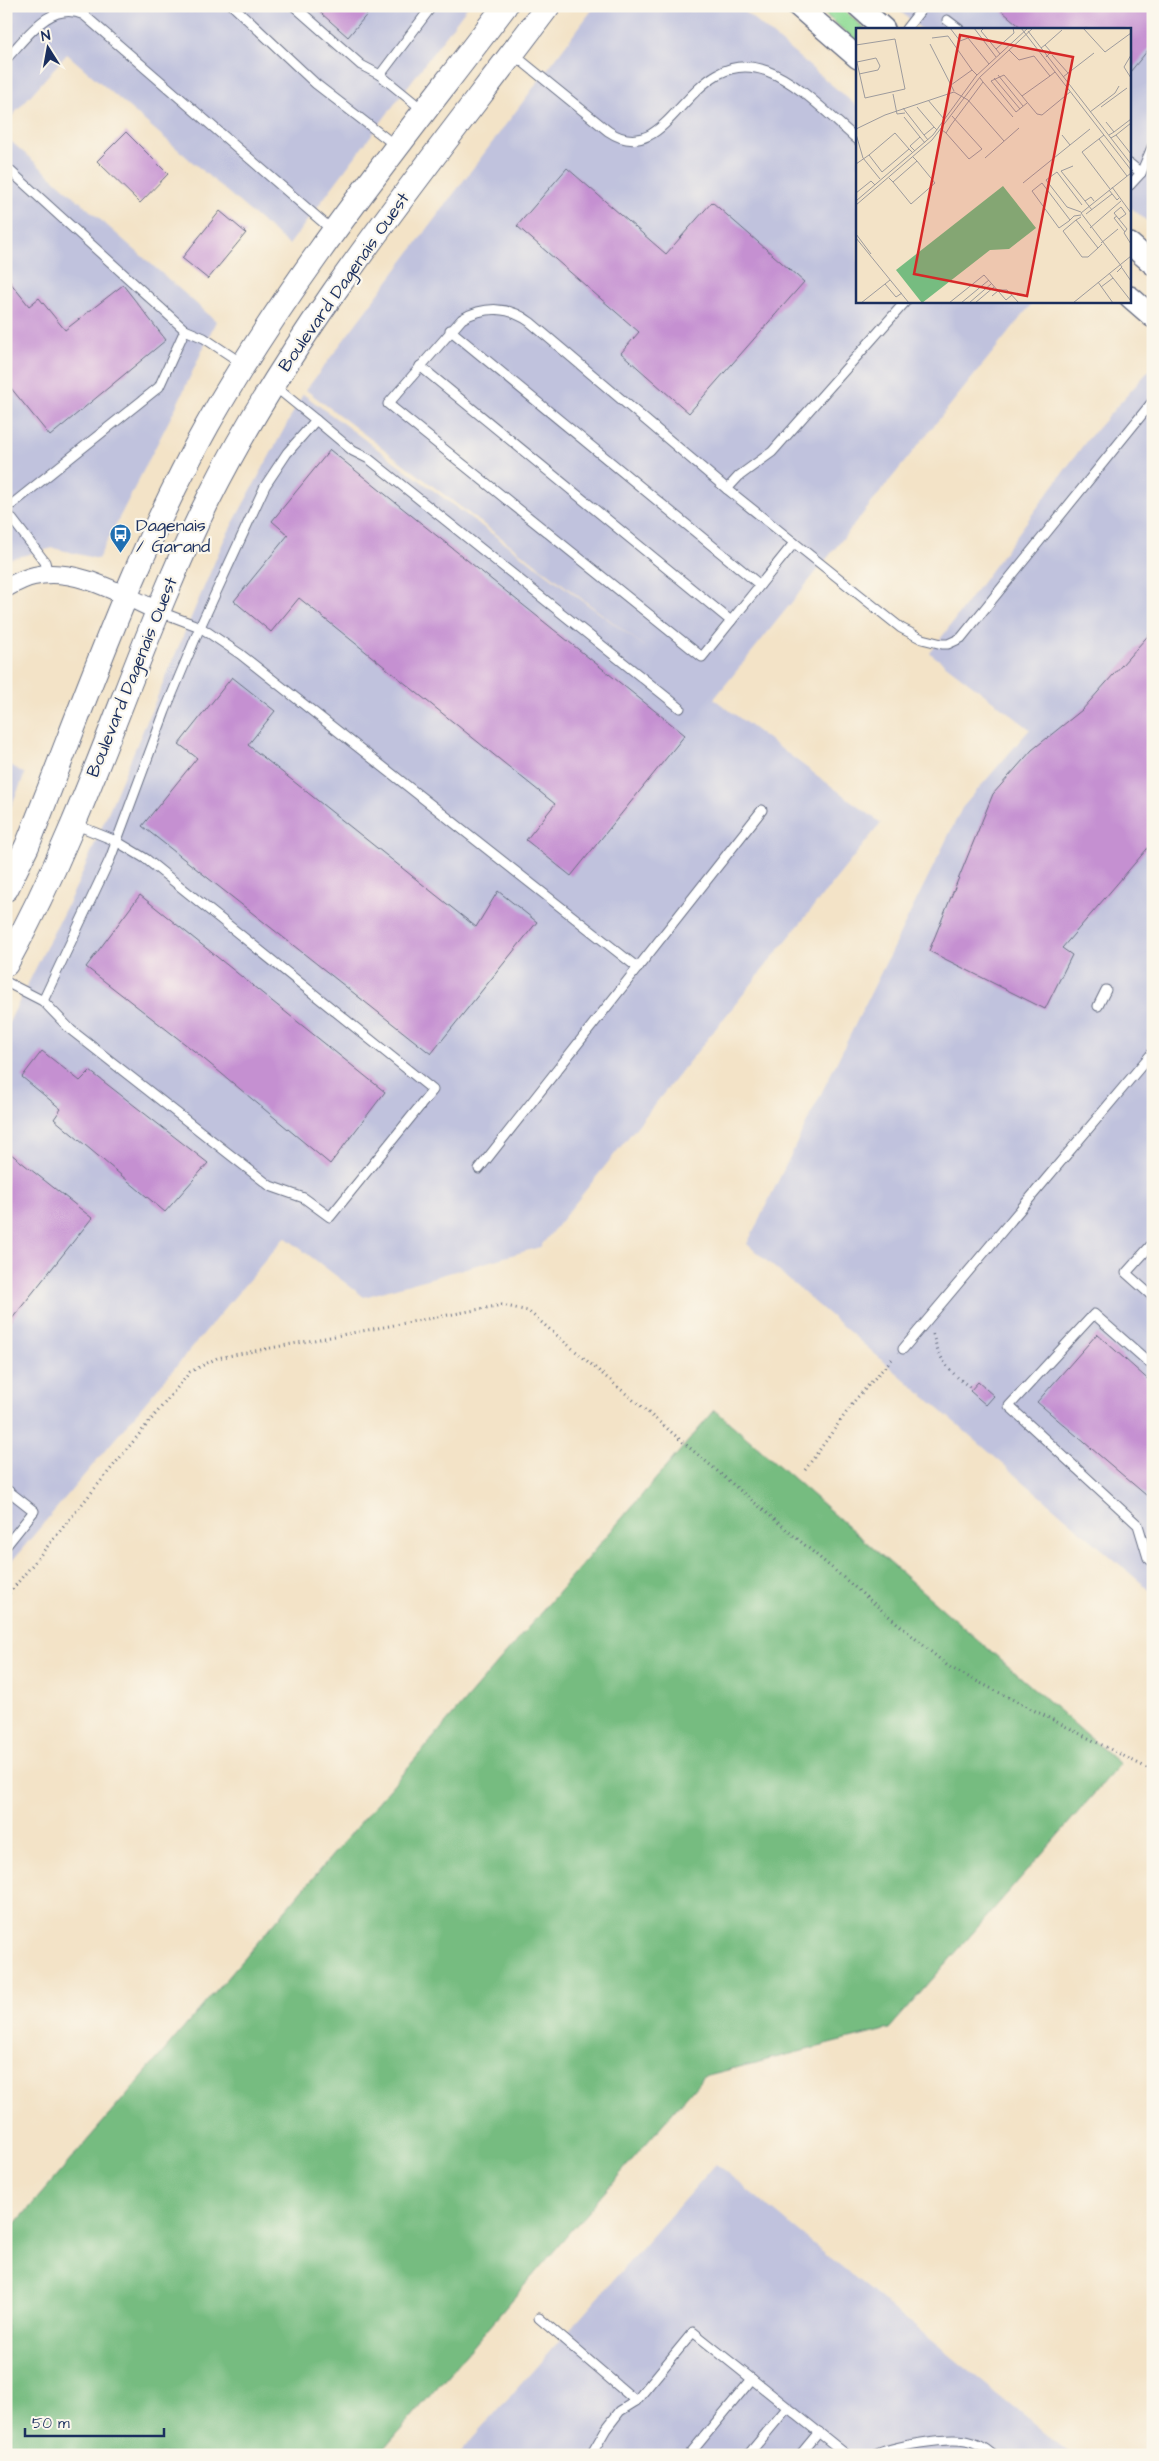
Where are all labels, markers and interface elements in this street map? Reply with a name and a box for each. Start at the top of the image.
north arrow [22,22,72,72]
text: N [39,26,52,47]
inset map [856,28,1132,302]
street label: Boulevard Dagenais Ouest [272,187,417,377]
place label: Dagenais / Garand [136,513,210,559]
bus stop icon: Dagenais / Garand [108,523,132,554]
street label: Boulevard Dagenais Ouest [80,573,185,781]
scale bar [25,2406,164,2438]
text: 50 m [32,2413,70,2434]

